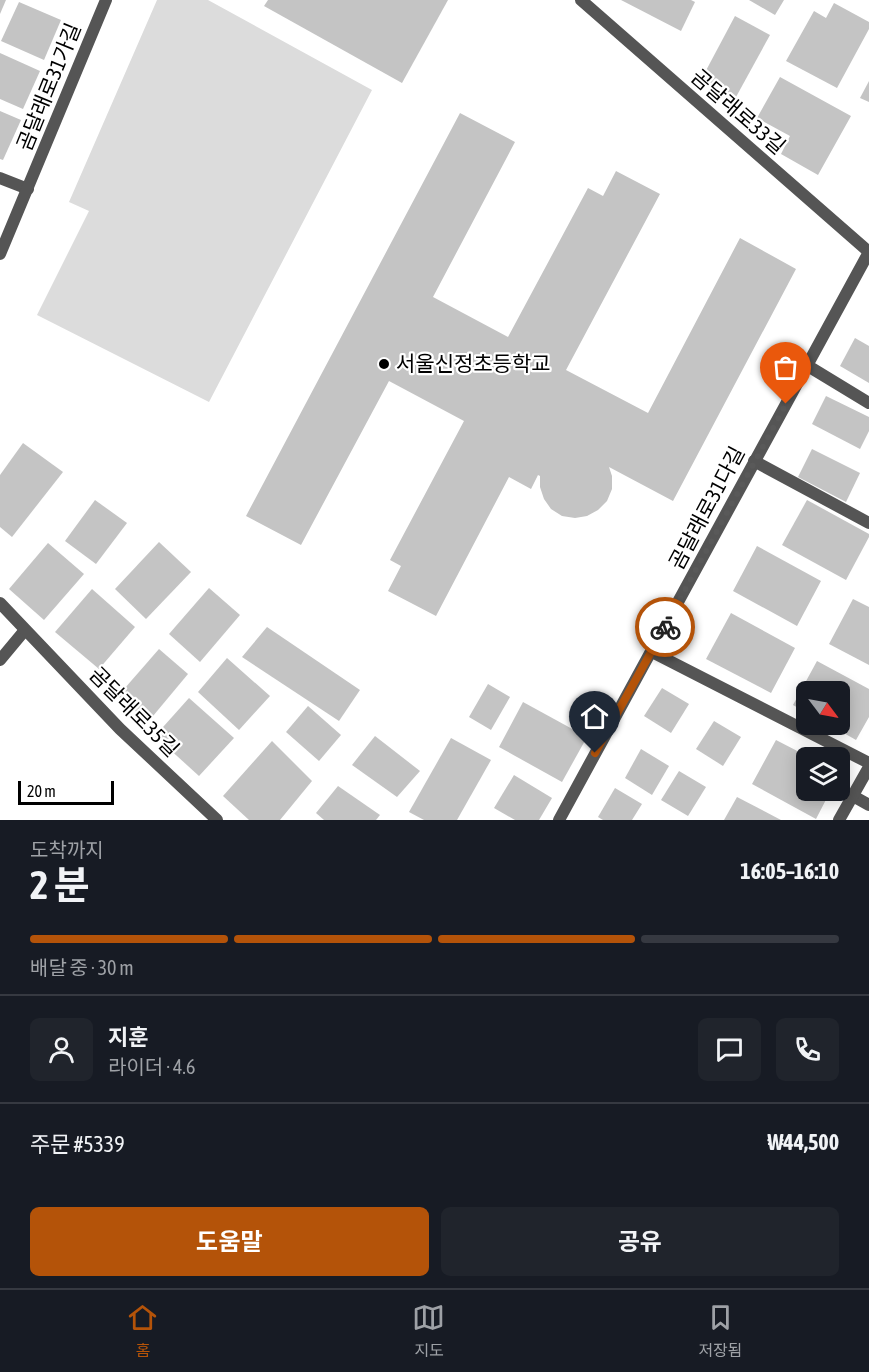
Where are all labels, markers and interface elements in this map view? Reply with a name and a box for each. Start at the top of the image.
street label: 곰달래로31가길 [12,19,85,154]
street label: 곰달래로33길 [687,64,790,158]
pin [760,342,811,404]
place label: 서울신정초등학교 [396,351,551,375]
icon: bag [769,351,802,384]
marker: 서울신정초등학교 [377,357,391,371]
street label: 곰달래로31다길 [664,442,749,573]
courier [635,597,695,657]
icon: bike [649,611,682,644]
street label: 곰달래로35길 [85,662,184,761]
north arrow [796,681,850,735]
map controls [796,681,850,801]
pin [569,691,620,753]
icon: home [578,700,611,733]
button: layers [796,747,850,801]
scale bar [18,778,114,806]
text: 20 m [27,782,56,800]
text: 도착까지 [30,838,104,861]
text: 16:05–16:10 [740,858,839,884]
text: 2 분 [30,863,90,907]
text: 배달 중 · 30 m [30,956,134,979]
button: person [30,1018,93,1081]
button: chat [698,1018,761,1081]
button: phone [776,1018,839,1081]
text: 지훈 [108,1024,148,1050]
text: 라이더 · 4.6 [108,1055,195,1078]
text: ₩44,500 [767,1129,839,1155]
text: 주문 #5339 [30,1131,125,1157]
button: 도움말 [30,1207,429,1276]
button: 공유 [441,1207,839,1276]
tab: 홈 [126,1301,159,1361]
tab: 지도 [412,1301,445,1361]
tab: 저장됨 [698,1301,743,1361]

